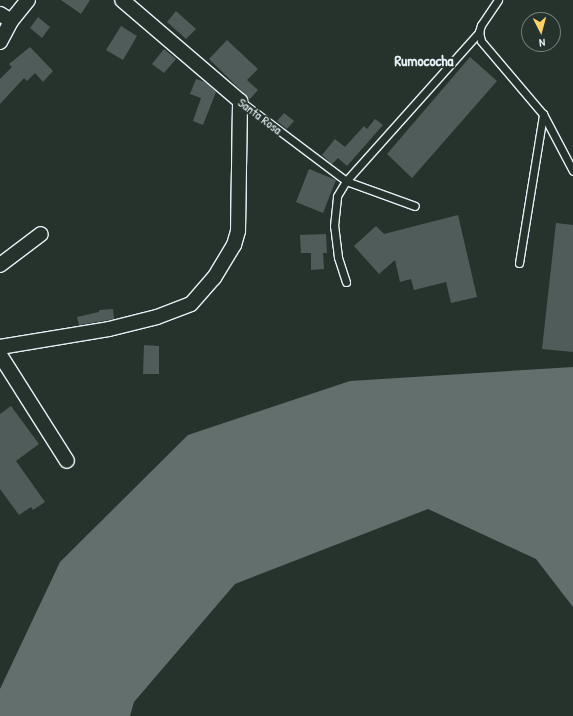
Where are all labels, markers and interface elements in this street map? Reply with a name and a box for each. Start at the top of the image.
north arrow [521,12,561,52]
text: N [539,36,546,50]
district label: Rumococha [395,52,453,70]
street label: Santa Rosa [235,95,285,137]

